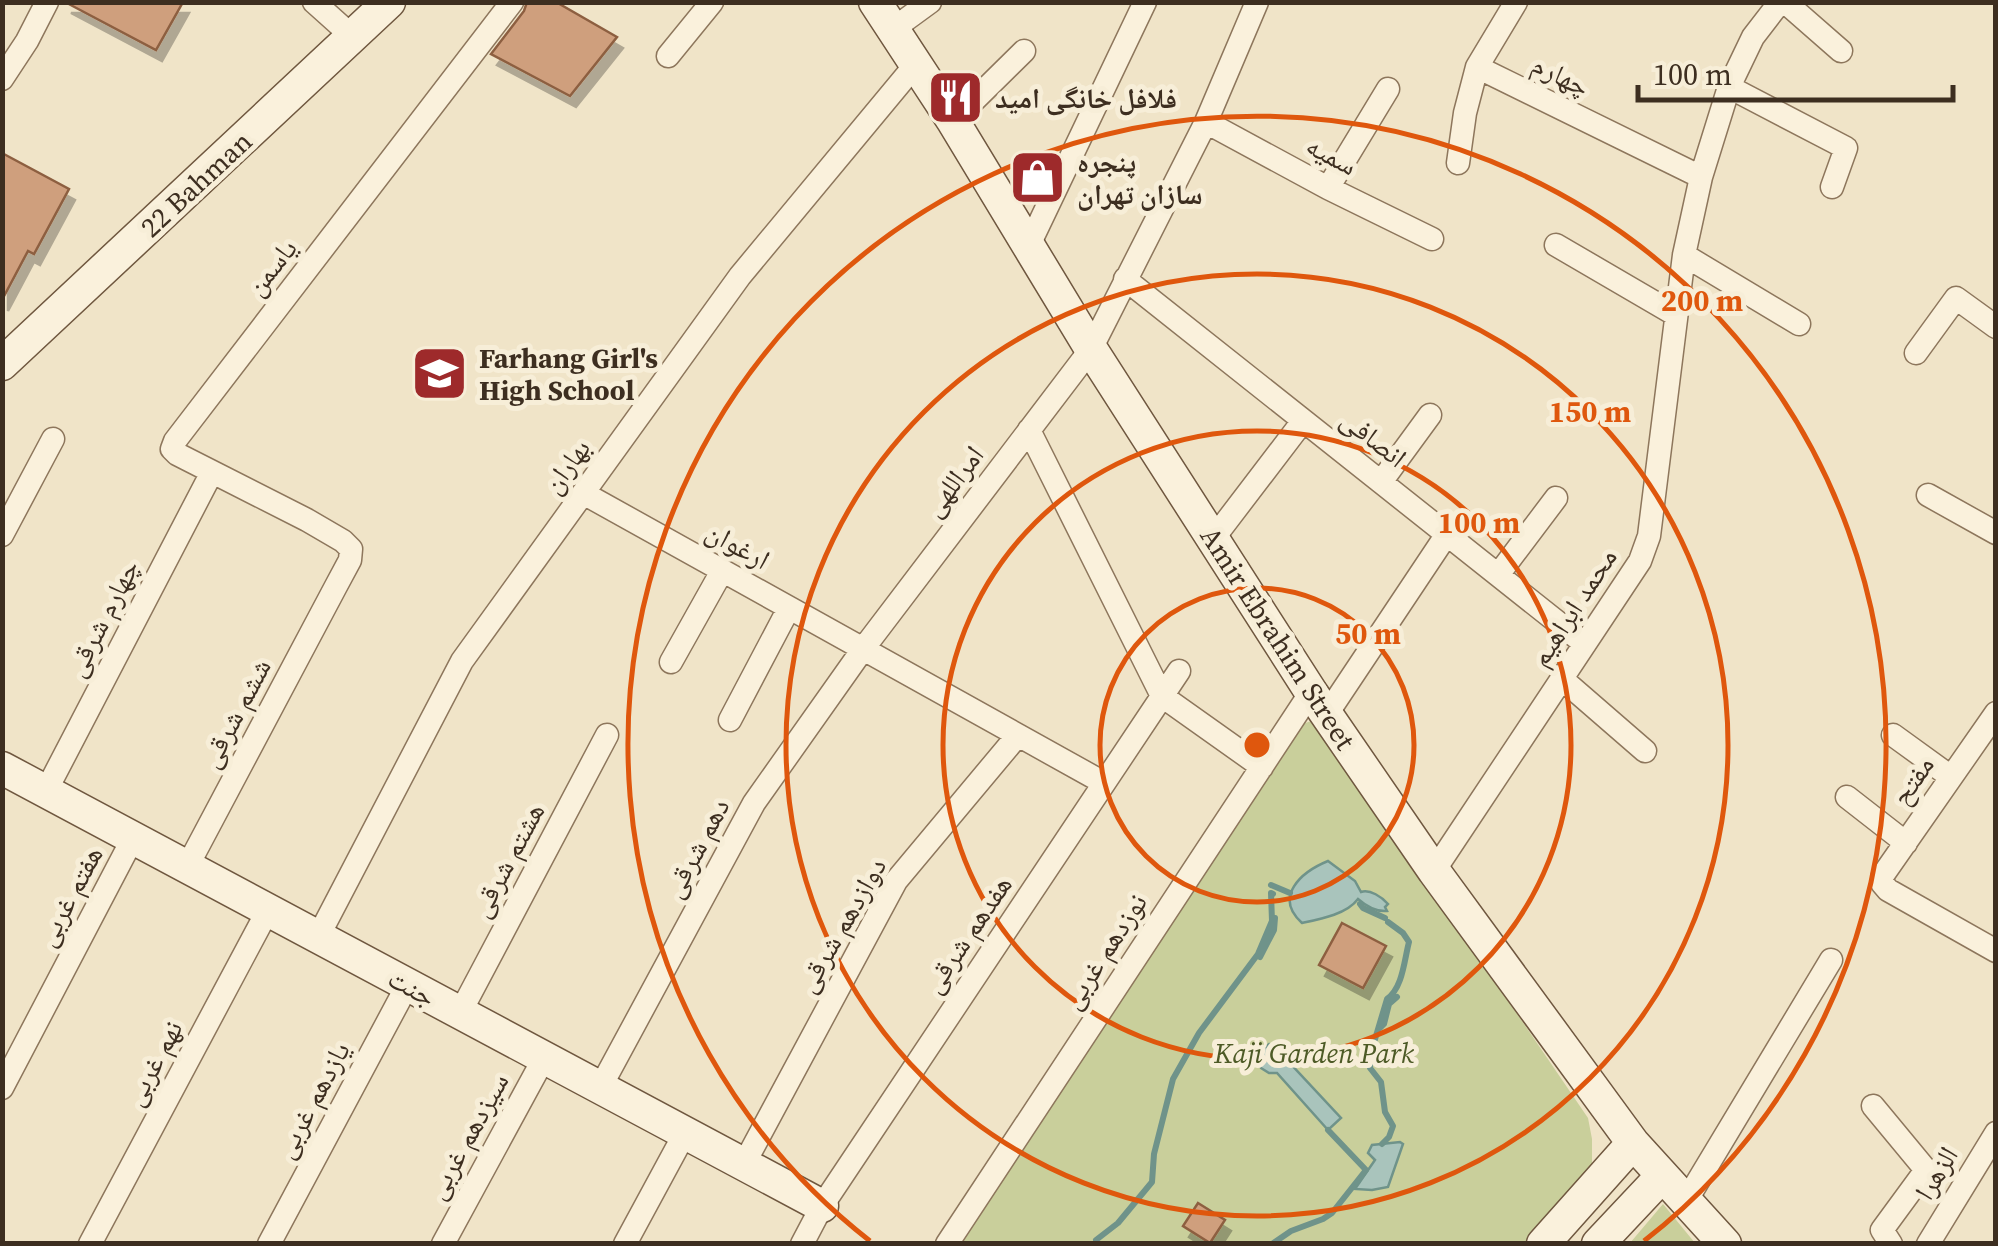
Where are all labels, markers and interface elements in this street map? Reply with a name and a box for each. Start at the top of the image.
scale bar [1638,40,1953,102]
street label: چهارم [1526,45,1596,105]
text: 100 m [1653,54,1732,95]
restaurant icon: فلافل خانگی امید [926,68,986,128]
place label: فلافل خانگی امید [995,79,1177,117]
street label: 22 Bahman [132,123,260,245]
street label: سمیه [1300,126,1364,184]
place label: پنجره سازان تهران [1077,143,1203,213]
shop icon: پنجره سازان تهران [1008,148,1068,208]
street label: یاسمن [237,230,305,304]
text: 200 m [1661,280,1743,321]
place label: Farhang Girl's High School [479,339,658,409]
school or university icon: Farhang Girl's High School [410,344,470,404]
text: 150 m [1549,391,1631,432]
street label: انصافی [1333,400,1415,476]
street label: بهاران [533,431,599,501]
street label: امراللهی [914,438,992,524]
text: 100 m [1438,502,1520,543]
street label: ارغوان [699,512,777,578]
street label: Amir Ebrahim Street [1192,519,1365,758]
street label: محمد ابراهیم [1521,540,1625,674]
street label: چهارم شرقی [56,553,148,683]
text: 50 m [1335,613,1401,654]
street label: ششم شرقی [190,652,280,774]
centre of rings [1239,727,1275,763]
street label: مفتح [1881,748,1943,812]
street label: دهم شرقی [654,791,738,905]
street label: هشتم شرقی [461,796,553,924]
street label: هفتم غربی [27,839,111,953]
street label: دوازدهم شرقی [787,851,895,999]
street label: هفدهم شرقی [914,868,1020,1000]
street label: نوزدهم غربی [1052,886,1156,1016]
street label: جنت [382,959,442,1015]
street label: نهم غربی [115,1013,191,1113]
park label: Kaji Garden Park [1213,1034,1415,1072]
street label: یازدهم غربی [265,1035,359,1165]
street label: سیزدهم غربی [417,1066,517,1206]
street label: الزهرا [1905,1139,1967,1207]

